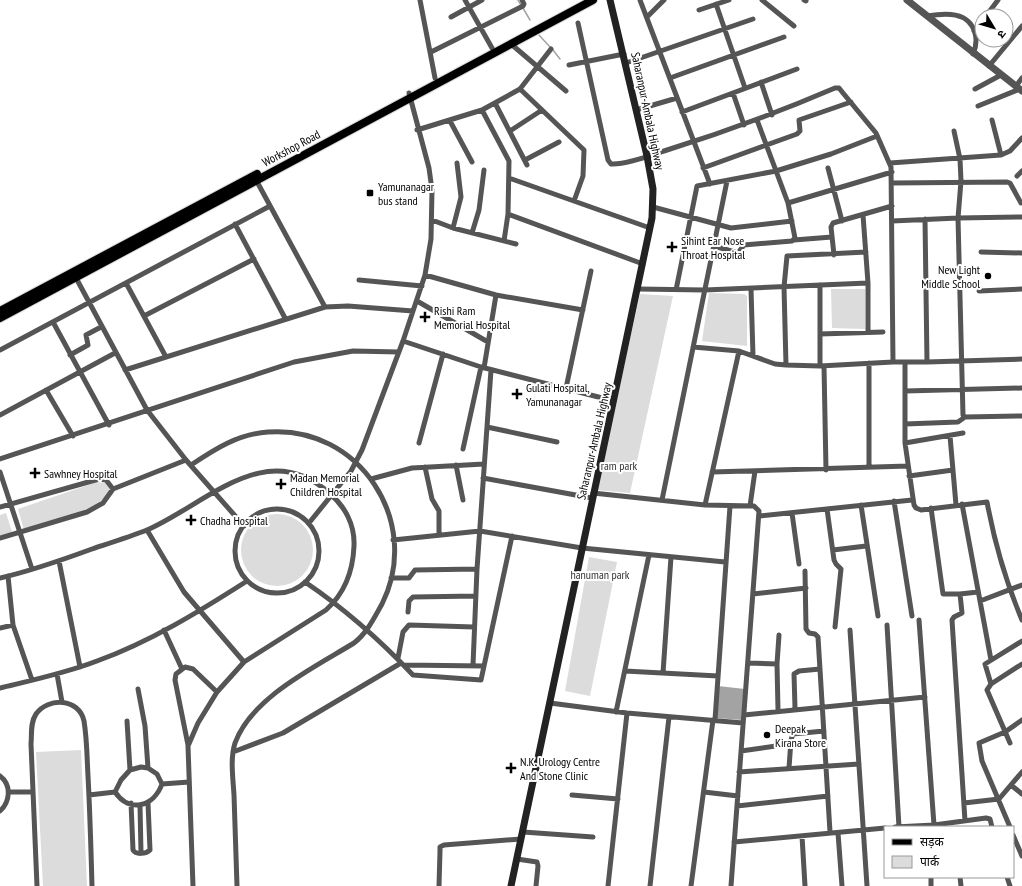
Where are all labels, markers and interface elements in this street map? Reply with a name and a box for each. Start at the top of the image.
north arrow [974,8,1014,48]
text: उ [994,27,1009,41]
street label: Saharanpur-Ambala Highway [628,51,668,172]
street label: Workshop Road [259,126,323,170]
place label: Yamunanagar bus stand [378,179,435,208]
marker: Yamunanagar bus stand [365,188,375,198]
place label: Sihint Ear Nose Throat Hospital [681,233,745,262]
marker: Sihint Ear Nose Throat Hospital [666,241,678,253]
place label: New Light Middle School [921,262,981,291]
marker: New Light Middle School [983,271,993,281]
place label: Rishi Ram Memorial Hospital [434,303,510,332]
marker: Rishi Ram Memorial Hospital [419,311,431,323]
place label: Gulati Hospital, Yamunanagar [526,380,590,409]
street label: Saharanpur-Ambala Highway [573,380,615,501]
marker: Gulati Hospital, Yamunanagar [511,388,523,400]
park label: ram park [601,458,638,473]
place label: Sawhney Hospital [44,466,118,481]
marker: Sawhney Hospital [29,467,41,479]
place label: Madan Memorial Children Hospital [290,470,362,499]
marker: Madan Memorial Children Hospital [275,478,287,490]
place label: Chadha Hospital [200,513,268,528]
marker: Chadha Hospital [185,514,197,526]
park label: hanuman park [571,567,630,582]
place label: Deepak Kirana Store [775,721,826,750]
marker: Deepak Kirana Store [762,730,772,740]
place label: N.K. Urology Centre And Stone Clinic [520,754,600,783]
marker: N.K. Urology Centre And Stone Clinic [505,762,517,774]
legend [884,826,1014,878]
text: सड़क [920,834,945,849]
text: पार्क [920,854,940,869]

